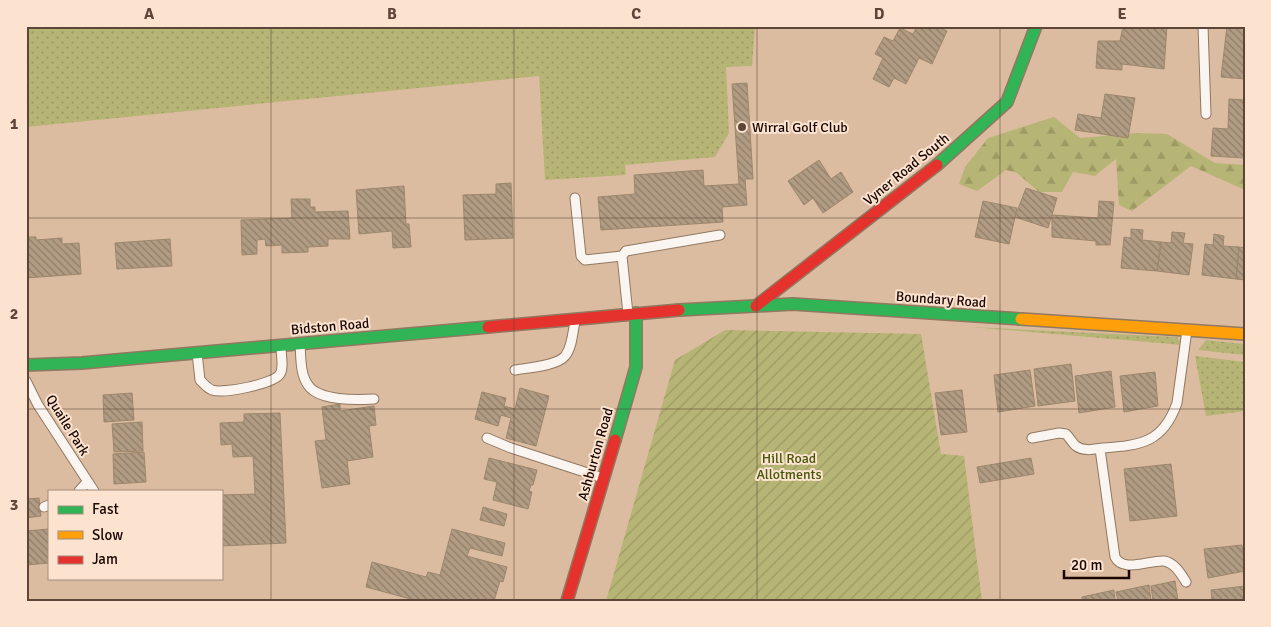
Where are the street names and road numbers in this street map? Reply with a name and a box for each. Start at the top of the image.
street label: Vyner Road South [860,130,953,209]
street label: Boundary Road [895,288,987,311]
street label: Bidston Road [290,315,370,338]
street label: Quaile Park [42,392,93,459]
street label: Ashburton Road [574,406,617,502]

